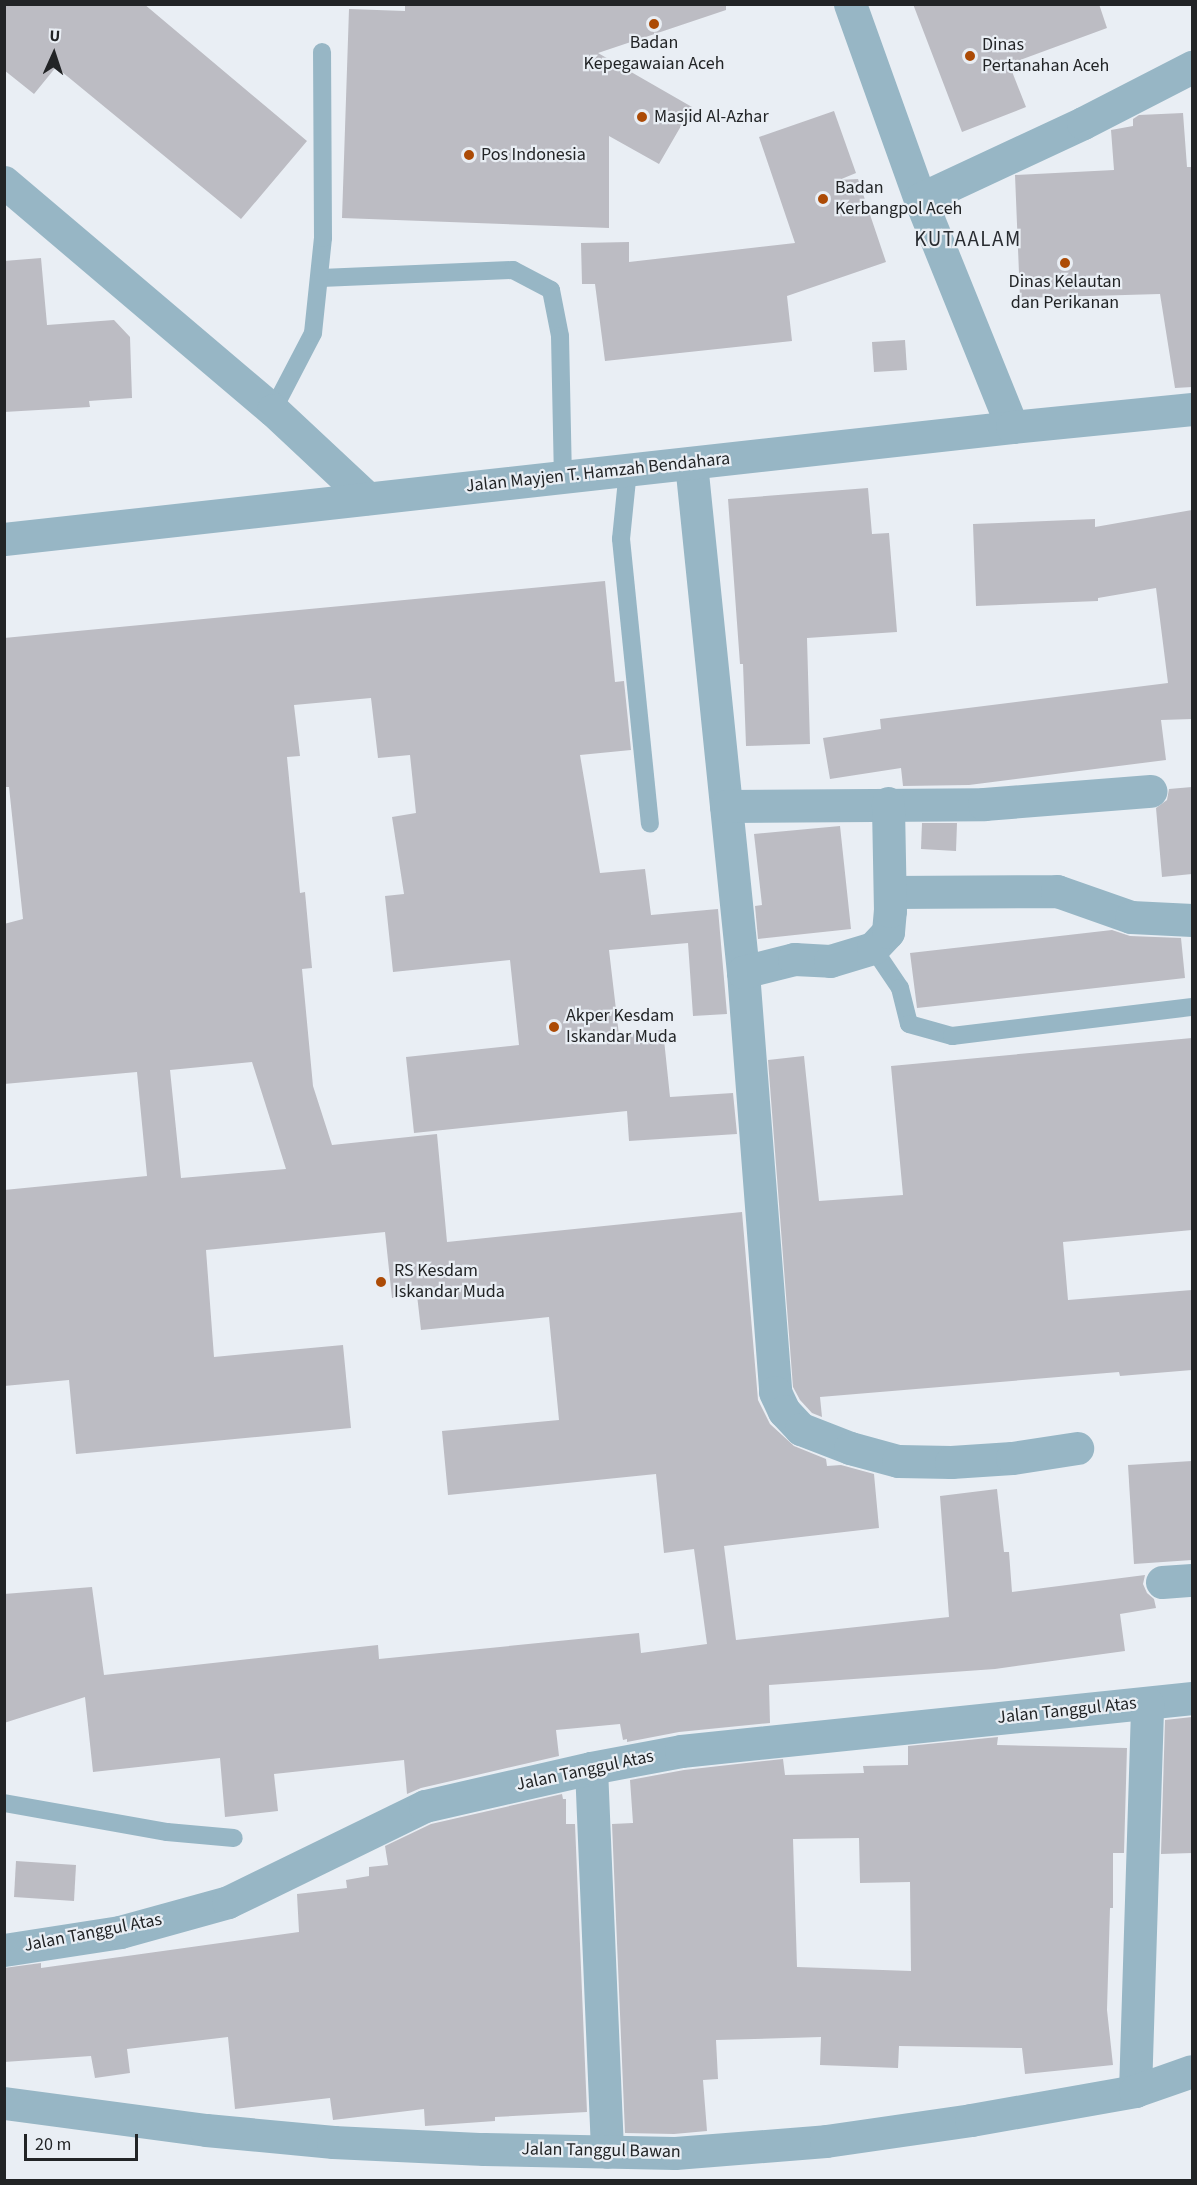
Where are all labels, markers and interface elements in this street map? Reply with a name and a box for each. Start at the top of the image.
marker: Badan Kepegawaian Aceh [647,17,661,31]
north arrow [24,24,84,84]
text: U [49,25,61,47]
place label: Badan Kepegawaian Aceh [584,33,724,76]
place label: Dinas Pertanahan Aceh [982,35,1109,78]
marker: Dinas Pertanahan Aceh [963,49,977,63]
place label: Masjid Al-Azhar [654,106,769,128]
marker: Masjid Al-Azhar [635,110,649,124]
place label: Pos Indonesia [481,144,586,166]
marker: Pos Indonesia [462,148,476,162]
place label: Badan Kerbangpol Aceh [835,178,962,220]
marker: Badan Kerbangpol Aceh [816,192,830,206]
district label: KUTAALAM [914,226,1022,252]
marker: Dinas Kelautan dan Perikanan [1058,256,1072,270]
place label: Dinas Kelautan dan Perikanan [1009,272,1121,314]
street label: Jalan Mayjen T. Hamzah Bendahara [465,448,731,498]
place label: Akper Kesdam Iskandar Muda [566,1006,677,1048]
marker: Akper Kesdam Iskandar Muda [547,1020,561,1034]
place label: RS Kesdam Iskandar Muda [394,1261,505,1304]
marker: RS Kesdam Iskandar Muda [372,1273,390,1291]
street label: Jalan Tanggul Atas [996,1693,1138,1729]
street label: Jalan Tanggul Atas [514,1746,656,1796]
street label: Jalan Tanggul Atas [22,1909,164,1957]
scale bar [27,2122,141,2160]
text: 20 m [35,2132,71,2157]
street label: Jalan Tanggul Bawan [521,2139,681,2163]

